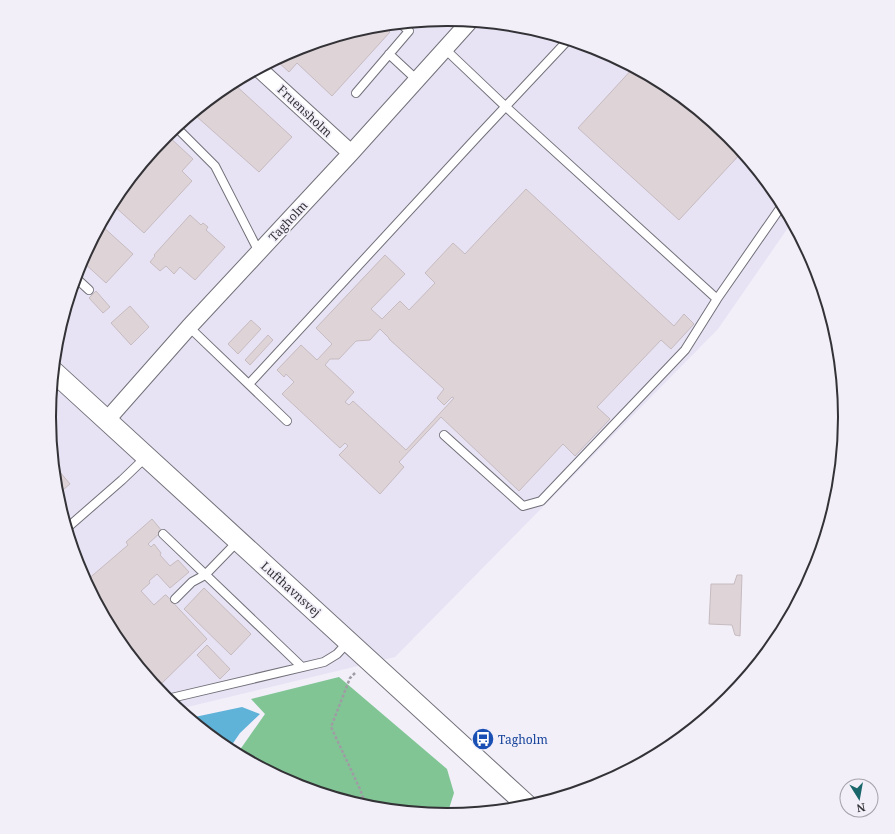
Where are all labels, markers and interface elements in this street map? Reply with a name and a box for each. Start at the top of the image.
street label: Fruensholm [274,81,336,141]
street label: Tagholm [265,197,311,245]
street label: Lufthavnsvej [257,558,325,620]
bus stop icon: Tagholm [470,726,496,752]
place label: Tagholm [498,731,548,748]
north arrow [839,778,879,818]
text: N [855,800,867,817]

